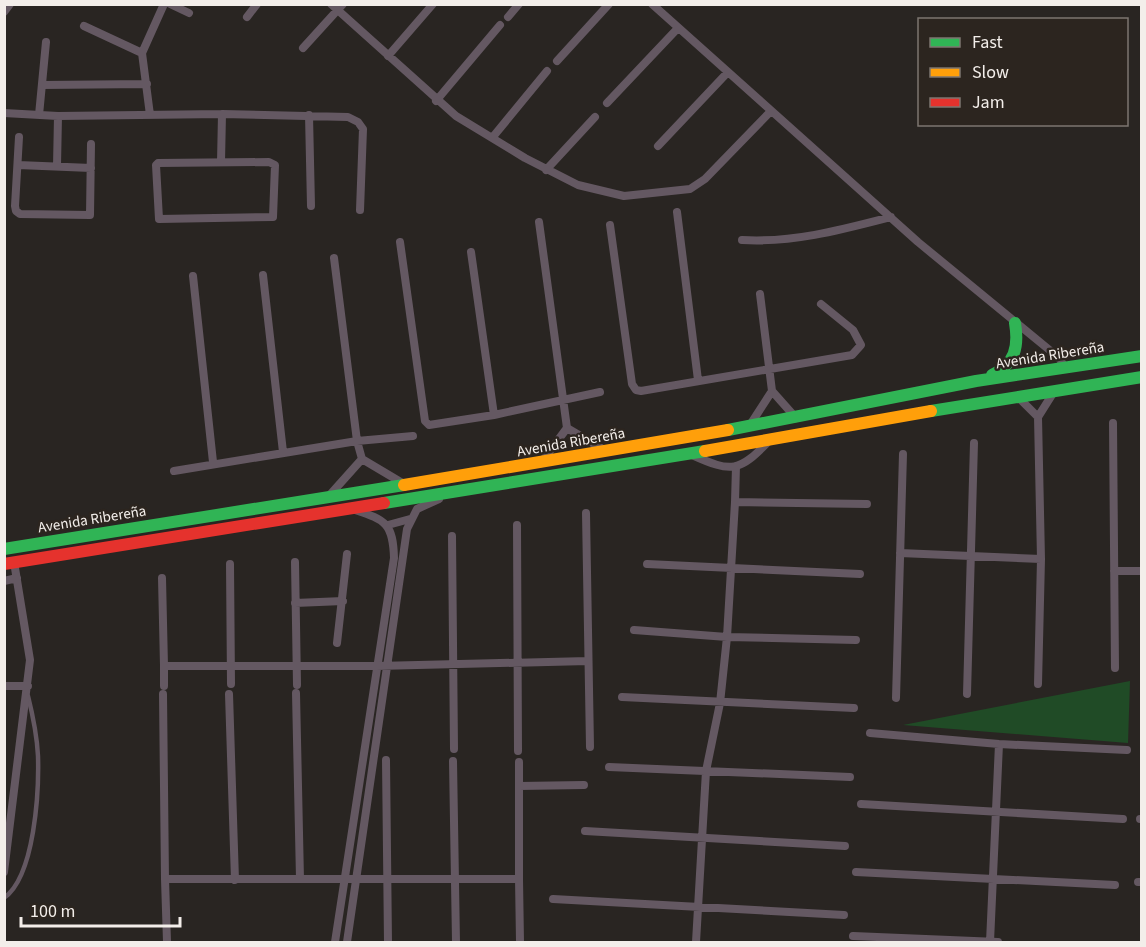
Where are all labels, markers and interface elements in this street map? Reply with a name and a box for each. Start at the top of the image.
legend [918,18,1128,126]
text: Fast [972,30,1003,55]
text: Slow [972,60,1009,85]
text: Jam [972,90,1005,115]
street label: Avenida Ribereña [994,337,1106,374]
street label: Avenida Ribereña [515,423,627,462]
street label: Avenida Ribereña [36,501,148,538]
scale bar [21,890,180,928]
text: 100 m [30,899,75,924]

